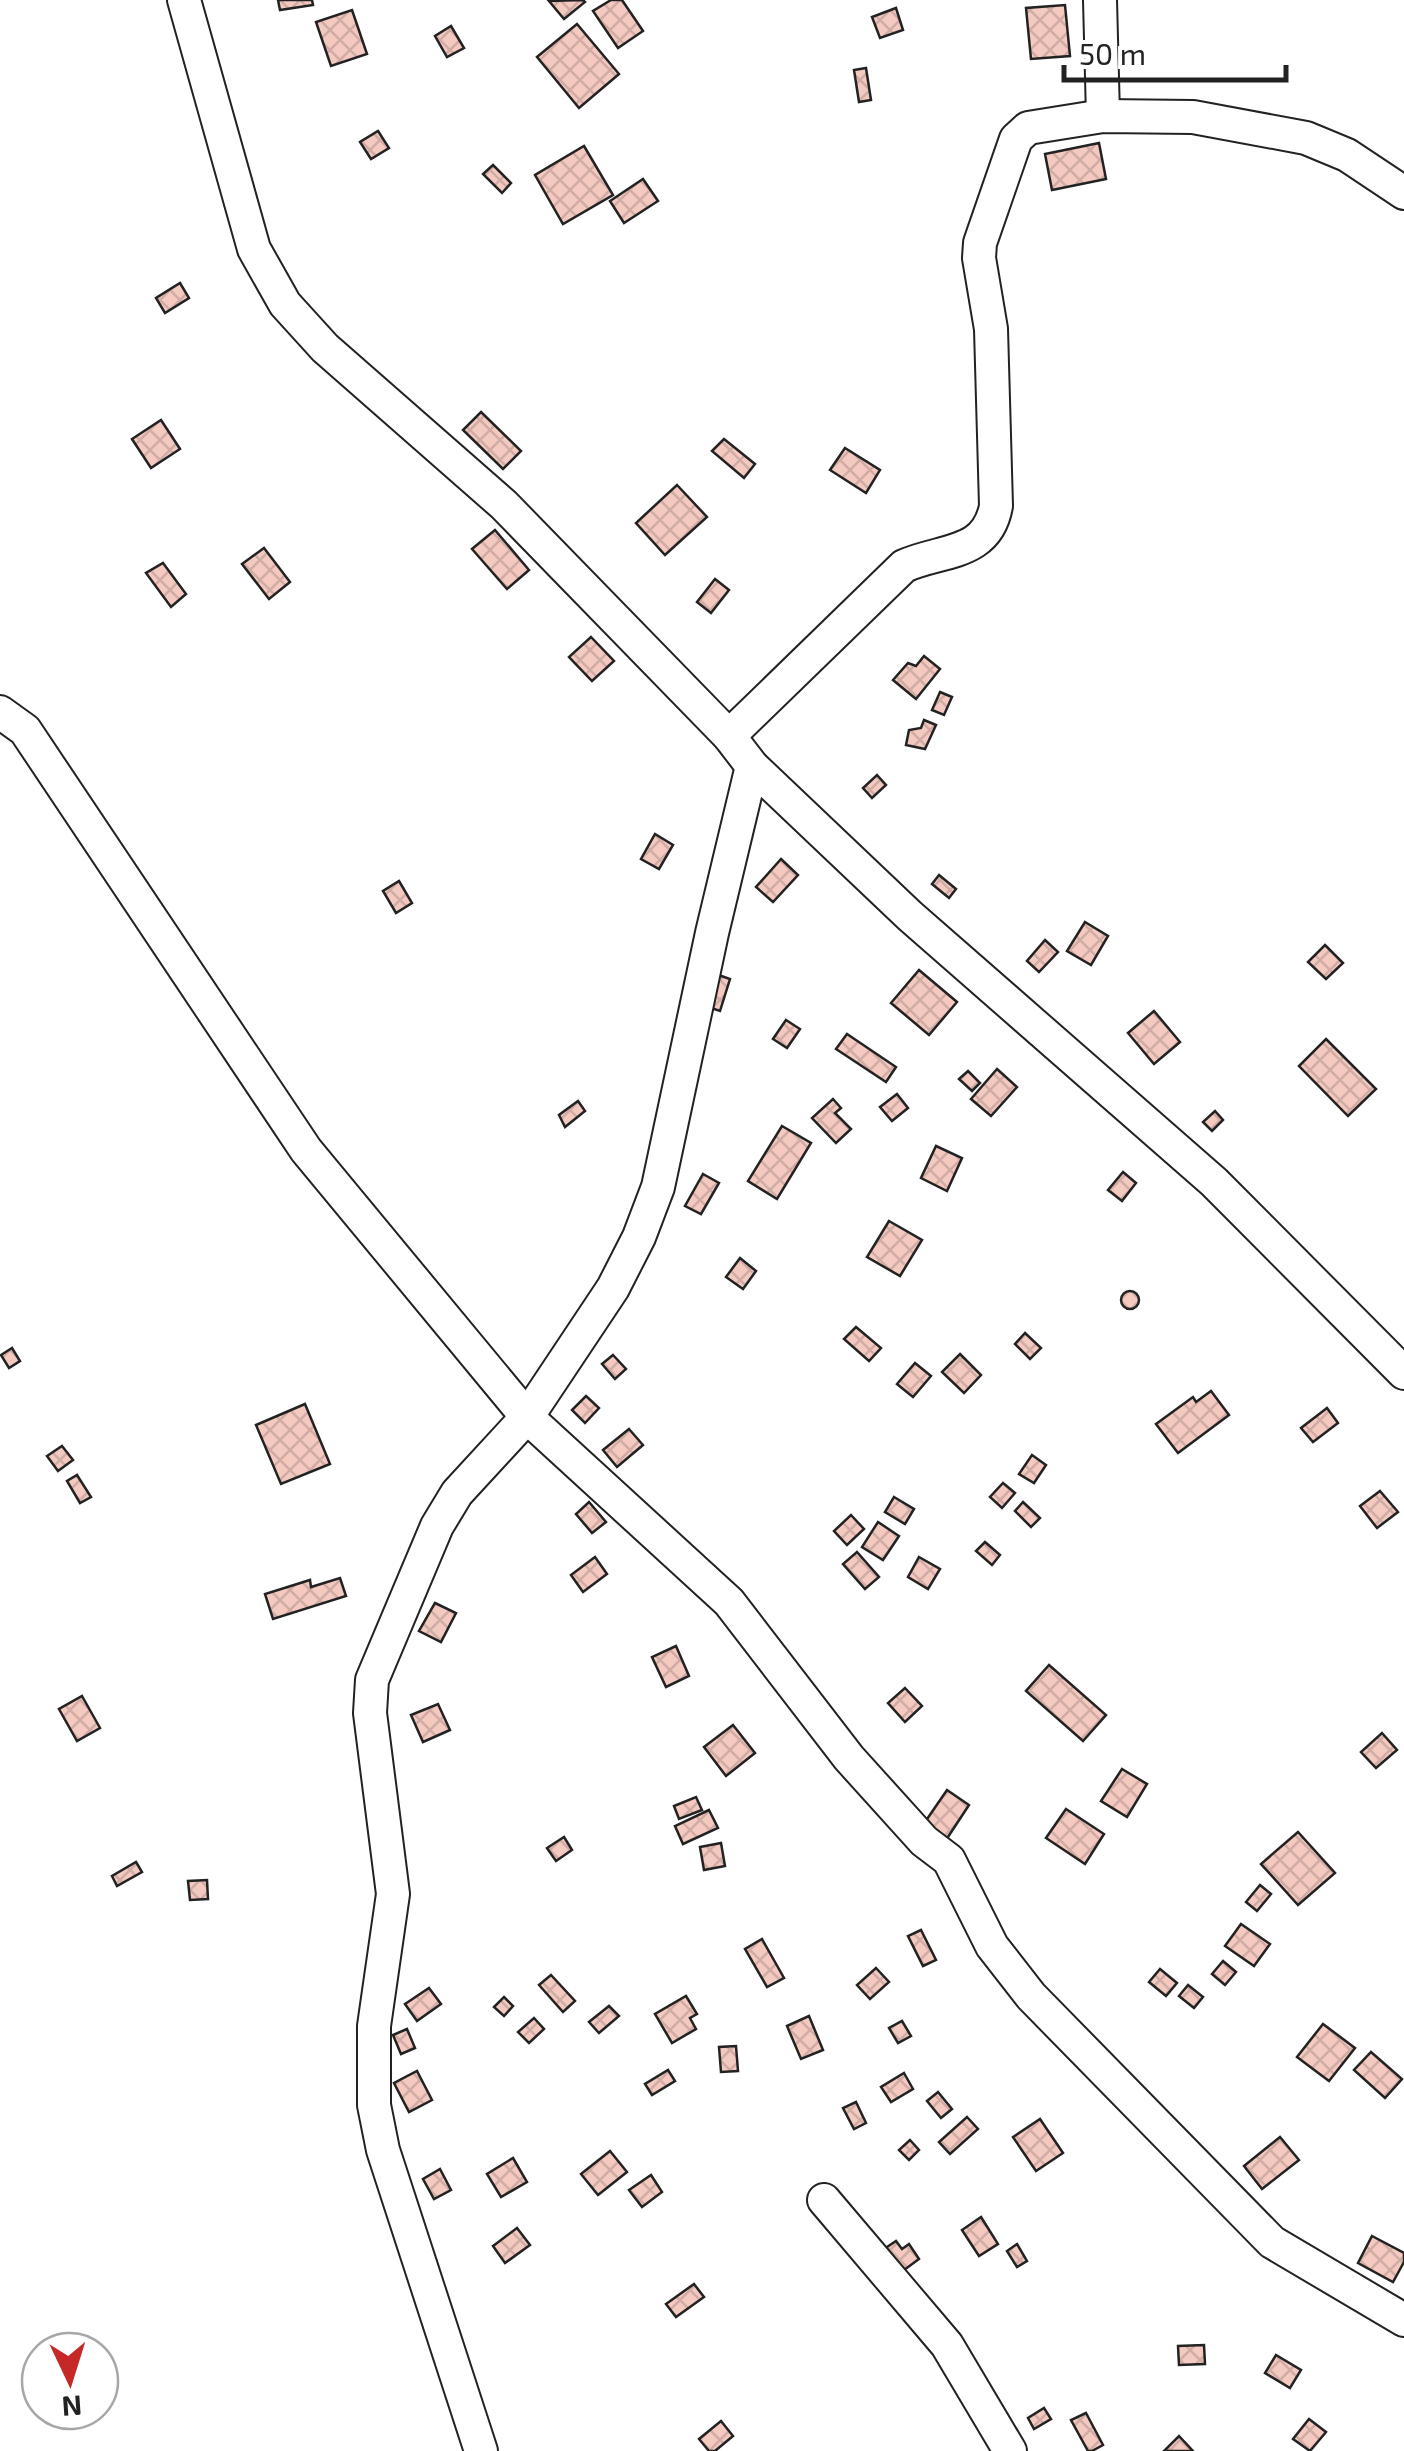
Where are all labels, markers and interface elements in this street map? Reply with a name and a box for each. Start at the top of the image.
scale bar [1064,20,1286,82]
text: 50 m [1079,35,1146,71]
north arrow [20,2331,120,2431]
text: N [61,2389,83,2425]

